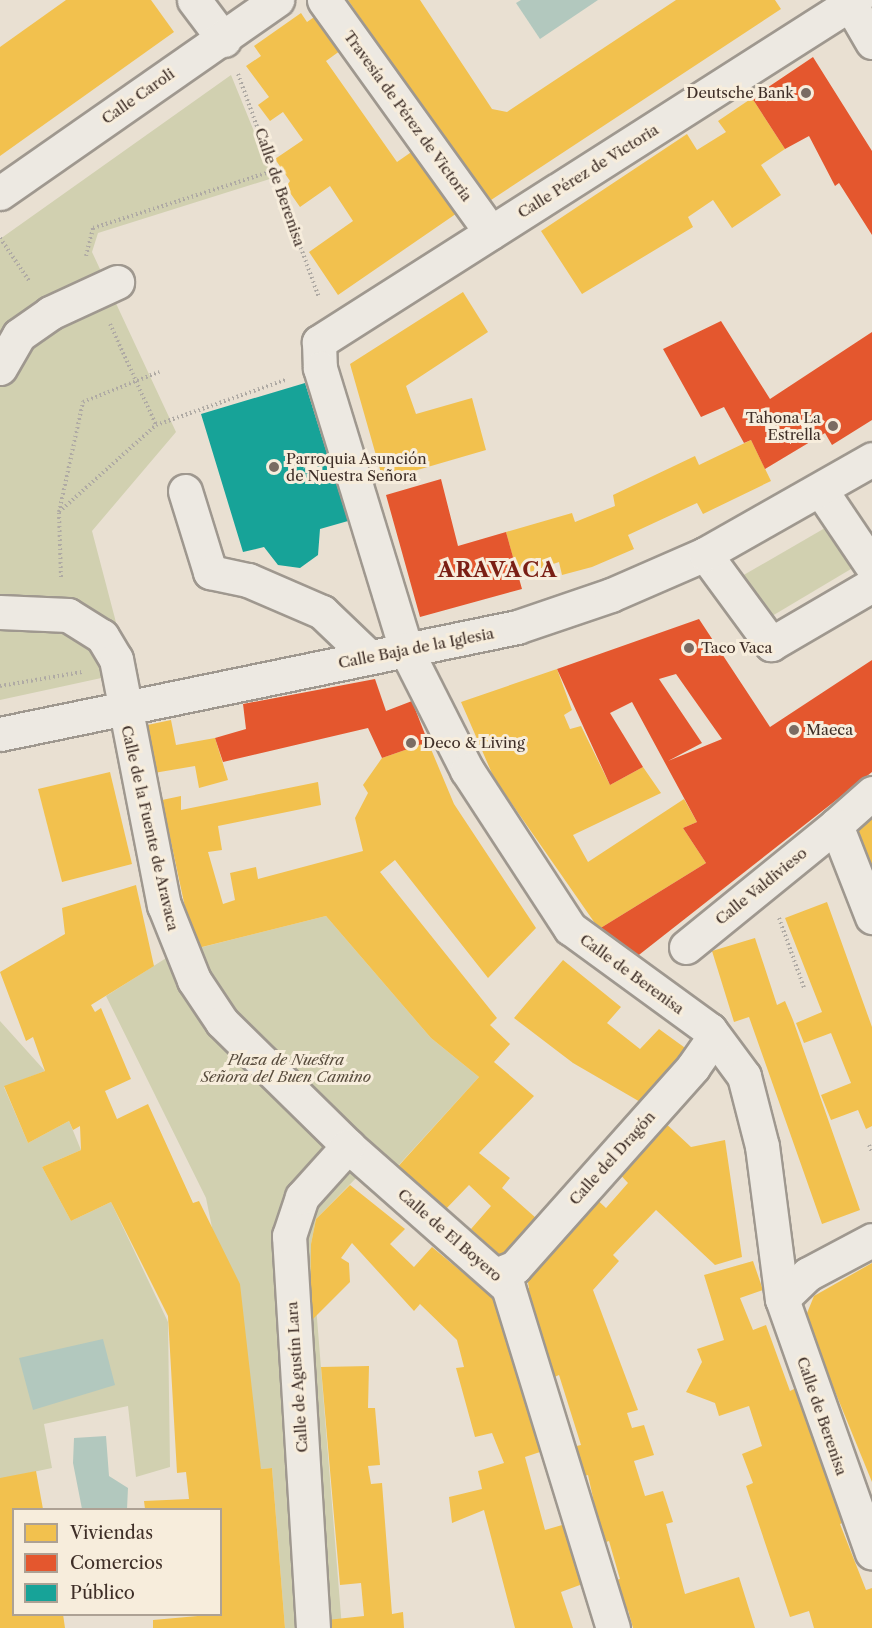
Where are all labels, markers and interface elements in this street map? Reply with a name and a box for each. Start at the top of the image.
street label: Travesía de Pérez de Victoria [340,27,476,205]
street label: Calle Caroli [98,64,178,128]
place label: Deutsche Bank [686,84,794,102]
marker: Deutsche Bank [799,86,813,100]
street label: Calle Pérez de Victoria [514,120,662,222]
street label: Calle de Berenisa [251,125,309,249]
place label: Tahona La Estrella [746,408,821,443]
marker: Tahona La Estrella [826,419,840,433]
place label: Parroquia Asunción de Nuestra Señora [286,449,427,484]
marker: Parroquia Asunción de Nuestra Señora [267,460,281,474]
district label: ARAVACA [438,557,558,583]
street label: Calle Baja de la Iglesia [337,624,495,672]
place label: Taco Vaca [701,639,773,657]
marker: Taco Vaca [682,641,696,655]
place label: Maeca [806,721,853,739]
street label: Calle de la Fuente de Aravaca [118,723,182,933]
marker: Maeca [787,723,801,737]
place label: Deco & Living [423,734,525,752]
marker: Deco & Living [404,736,418,750]
street label: Calle Valdivieso [711,843,811,929]
street label: Calle de Berenisa [577,930,687,1018]
park label: Plaza de Nuestra Señora del Buen Camino [201,1050,371,1085]
street label: Calle del Dragón [565,1108,659,1208]
street label: Calle de El Boyero [394,1185,506,1285]
street label: Calle de Agustín Lara [283,1300,311,1454]
street label: Calle de Berenisa [793,1354,851,1478]
legend [12,1508,222,1616]
text: Viviendas [70,1522,153,1544]
text: Comercios [70,1552,163,1574]
text: Público [70,1582,135,1604]

